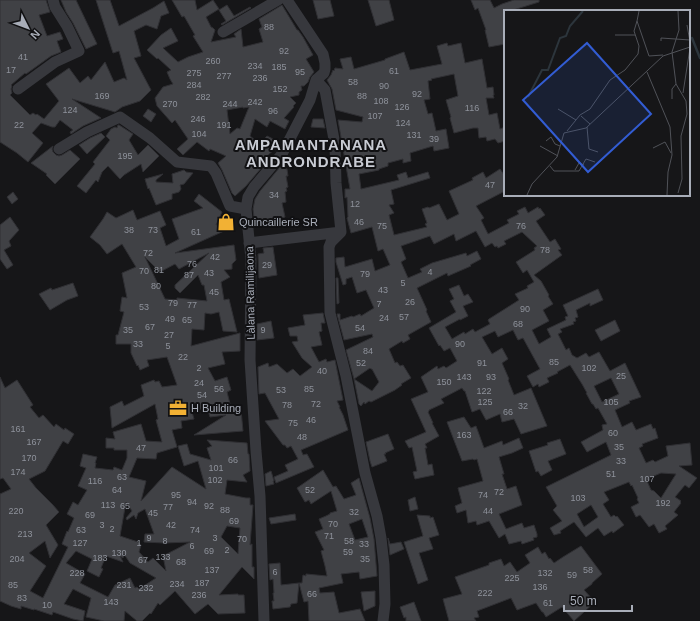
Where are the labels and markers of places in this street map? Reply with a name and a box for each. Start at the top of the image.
shop icon: Quincaillerie SR [216,212,236,232]
place label: Quincaillerie SR [239,216,318,228]
office icon: H Building [168,398,188,418]
place label: H Building [191,402,241,414]

